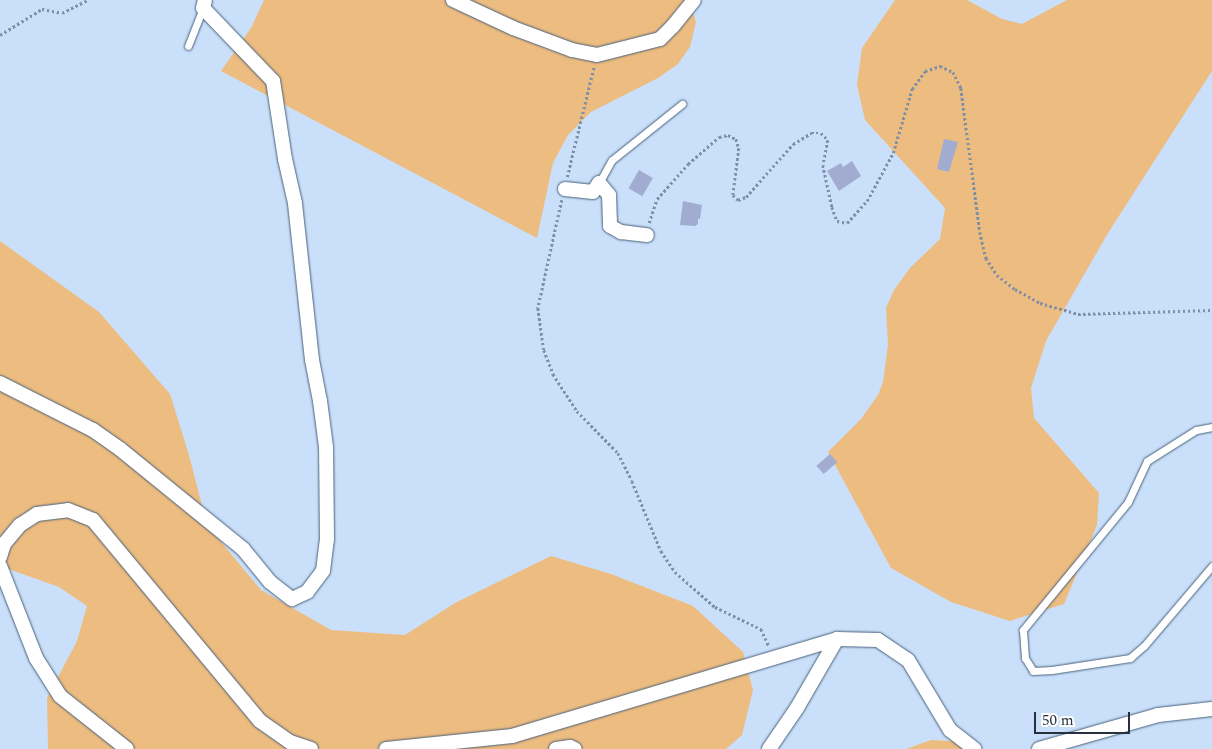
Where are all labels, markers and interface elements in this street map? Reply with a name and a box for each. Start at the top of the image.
scale bar [1037,702,1133,734]
text: 50 m [1042,709,1074,732]

